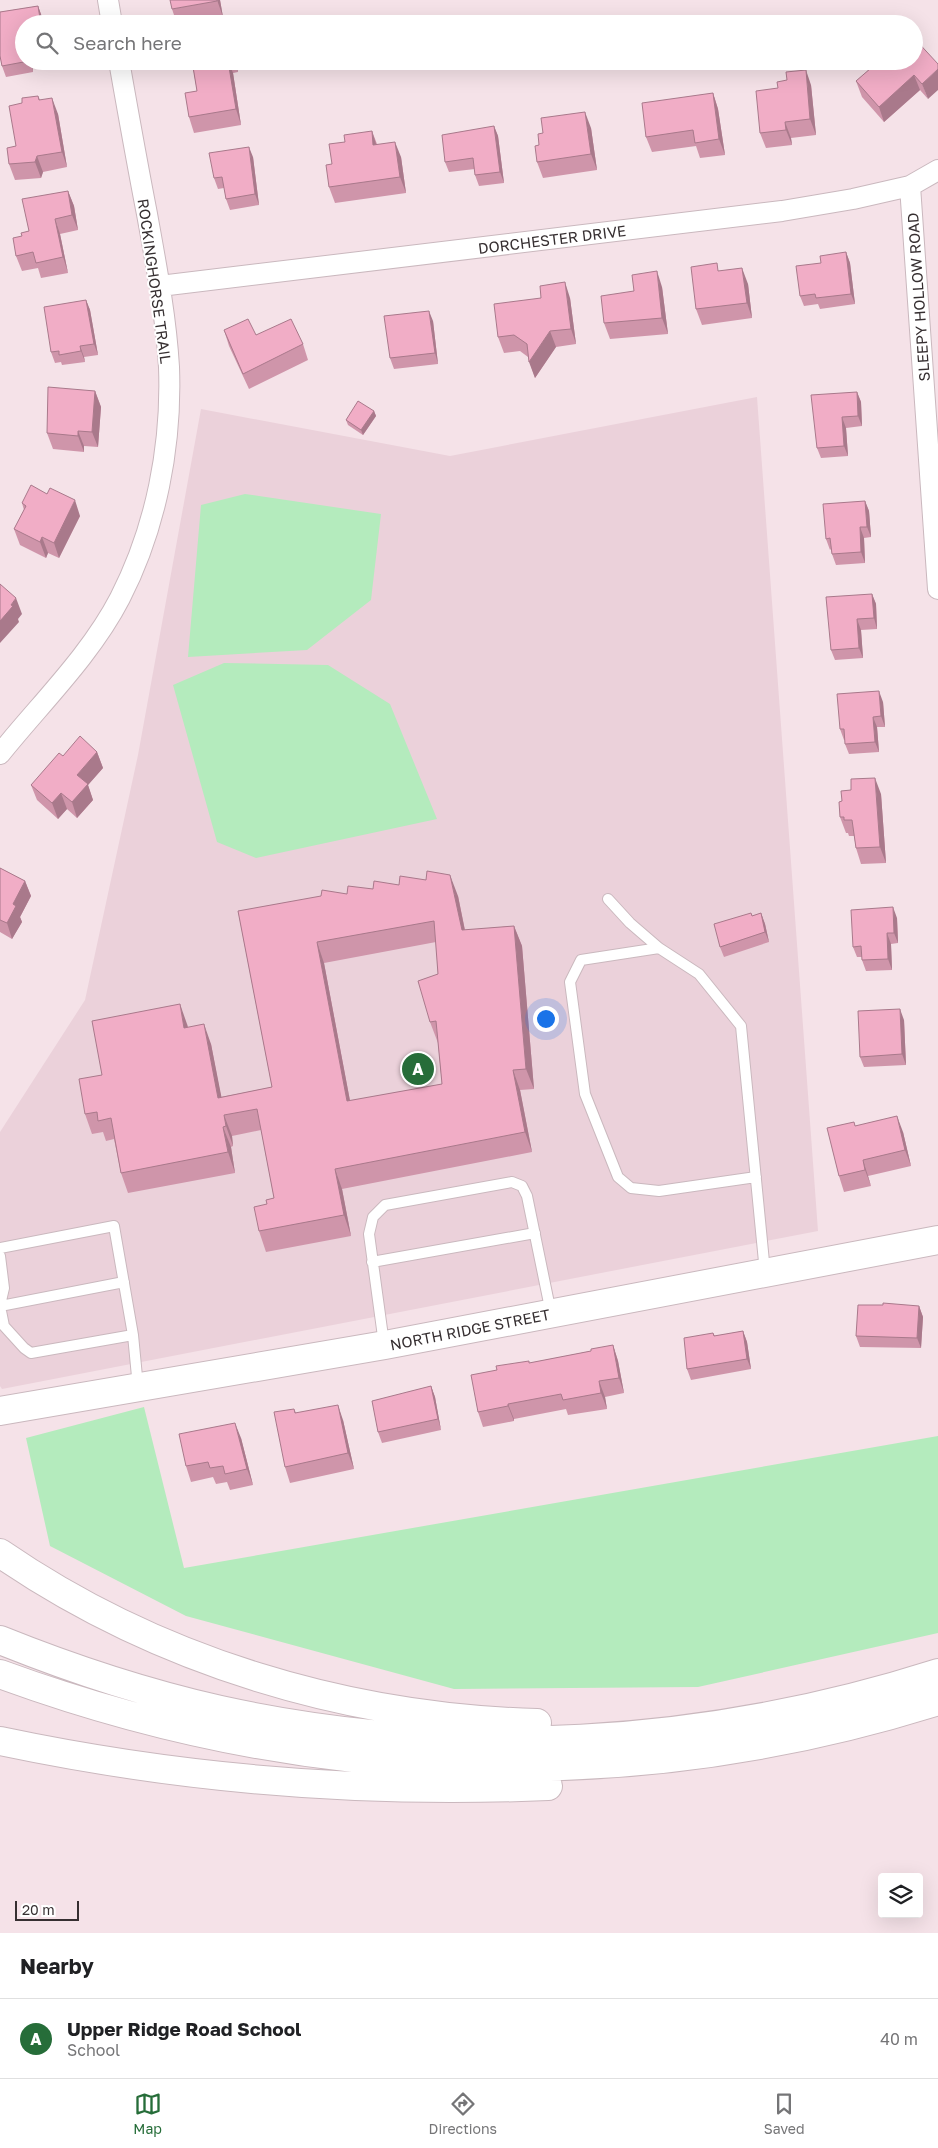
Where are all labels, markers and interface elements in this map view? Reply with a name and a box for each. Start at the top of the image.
search box [15,15,923,70]
icon: search [33,29,61,57]
text: Search here [73,31,182,54]
street label: ROCKINGHORSE TRAIL [134,197,176,365]
street label: SLEEPY HOLLOW ROAD [903,212,933,382]
street label: DORCHESTER DRIVE [477,221,627,257]
your location [533,1006,559,1032]
pin: A [402,1050,434,1088]
street label: NORTH RIDGE STREET [388,1305,552,1353]
map controls [878,1873,923,1918]
button: layers [878,1873,923,1918]
scale bar [15,1898,79,1921]
text: 20 m [22,1901,55,1918]
text: Nearby [20,1953,94,1979]
text: Upper Ridge Road School [67,2017,301,2040]
text: A [30,2029,42,2049]
text: 40 m [880,2029,918,2049]
text: School [67,2040,120,2060]
tab: Map [133,2090,162,2137]
tab: Directions [429,2090,497,2137]
tab: Saved [764,2090,805,2137]

